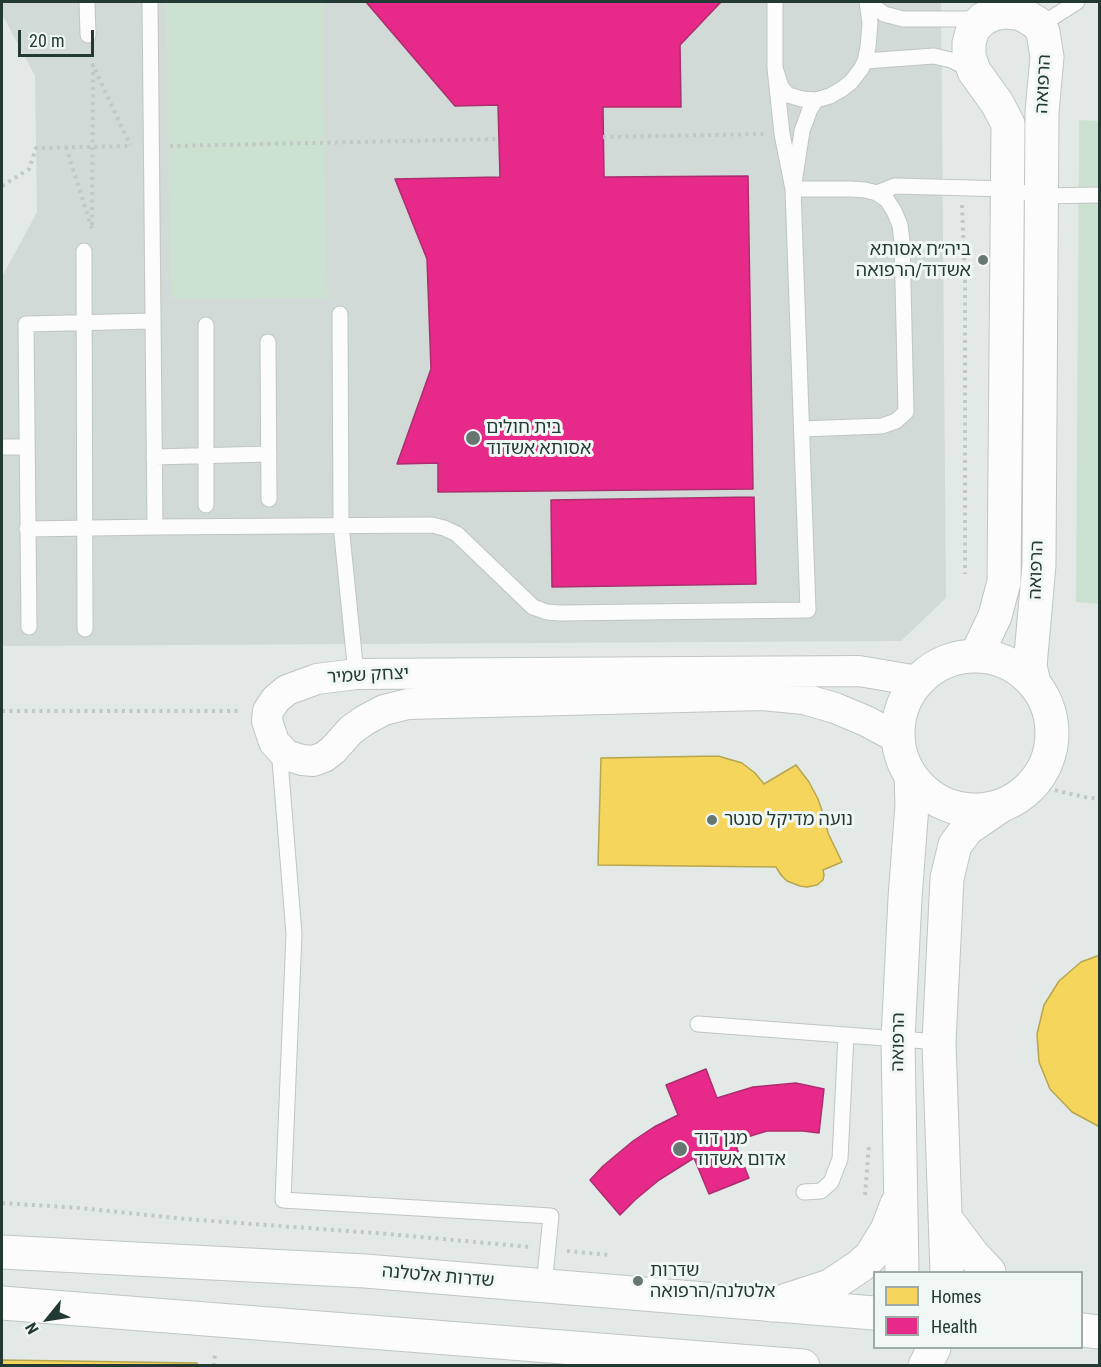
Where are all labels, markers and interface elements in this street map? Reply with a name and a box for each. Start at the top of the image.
scale bar [21,18,98,56]
text: 20 m [29,30,64,51]
street label: הרפואה [1032,54,1056,114]
place label: ביה״ח אסותא אשדוד/הרפואה [856,239,971,282]
marker: ביה״ח אסותא אשדוד/הרפואה [976,253,990,267]
place label: בית חולים אסותא אשדוד [486,417,591,460]
marker: בית חולים אסותא אשדוד [464,429,482,447]
street label: הרפואה [1025,540,1049,600]
street label: יצחק שמיר [326,663,410,689]
place label: נועה מדיקל סנטר [724,809,853,831]
marker: נועה מדיקל סנטר [705,813,719,827]
street label: הרפואה [888,1012,910,1072]
place label: מגן דוד אדום אשדוד [694,1128,786,1170]
marker: מגן דוד אדום אשדוד [671,1140,689,1158]
place label: שדרות אלטלנה/הרפואה [650,1260,775,1302]
street label: שדרות אלטלנה [381,1261,495,1293]
legend [873,1271,1083,1349]
marker: שדרות אלטלנה/הרפואה [631,1274,645,1288]
text: Homes [931,1286,981,1307]
north arrow [18,1289,78,1349]
text: Health [931,1316,977,1337]
text: N [21,1319,43,1337]

